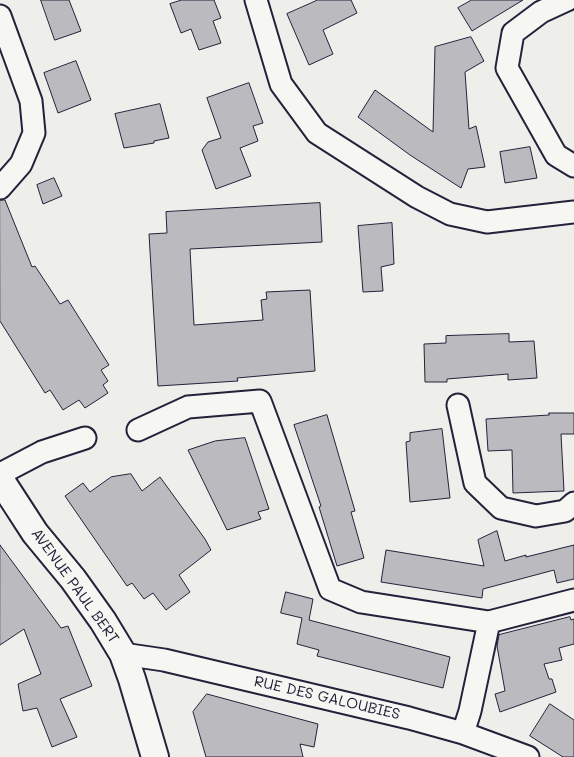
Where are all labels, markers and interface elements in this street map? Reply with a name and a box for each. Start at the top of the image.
street label: AVENUE PAUL BERT [27,525,123,647]
street label: RUE DES GALOUBIES [252,672,402,724]

